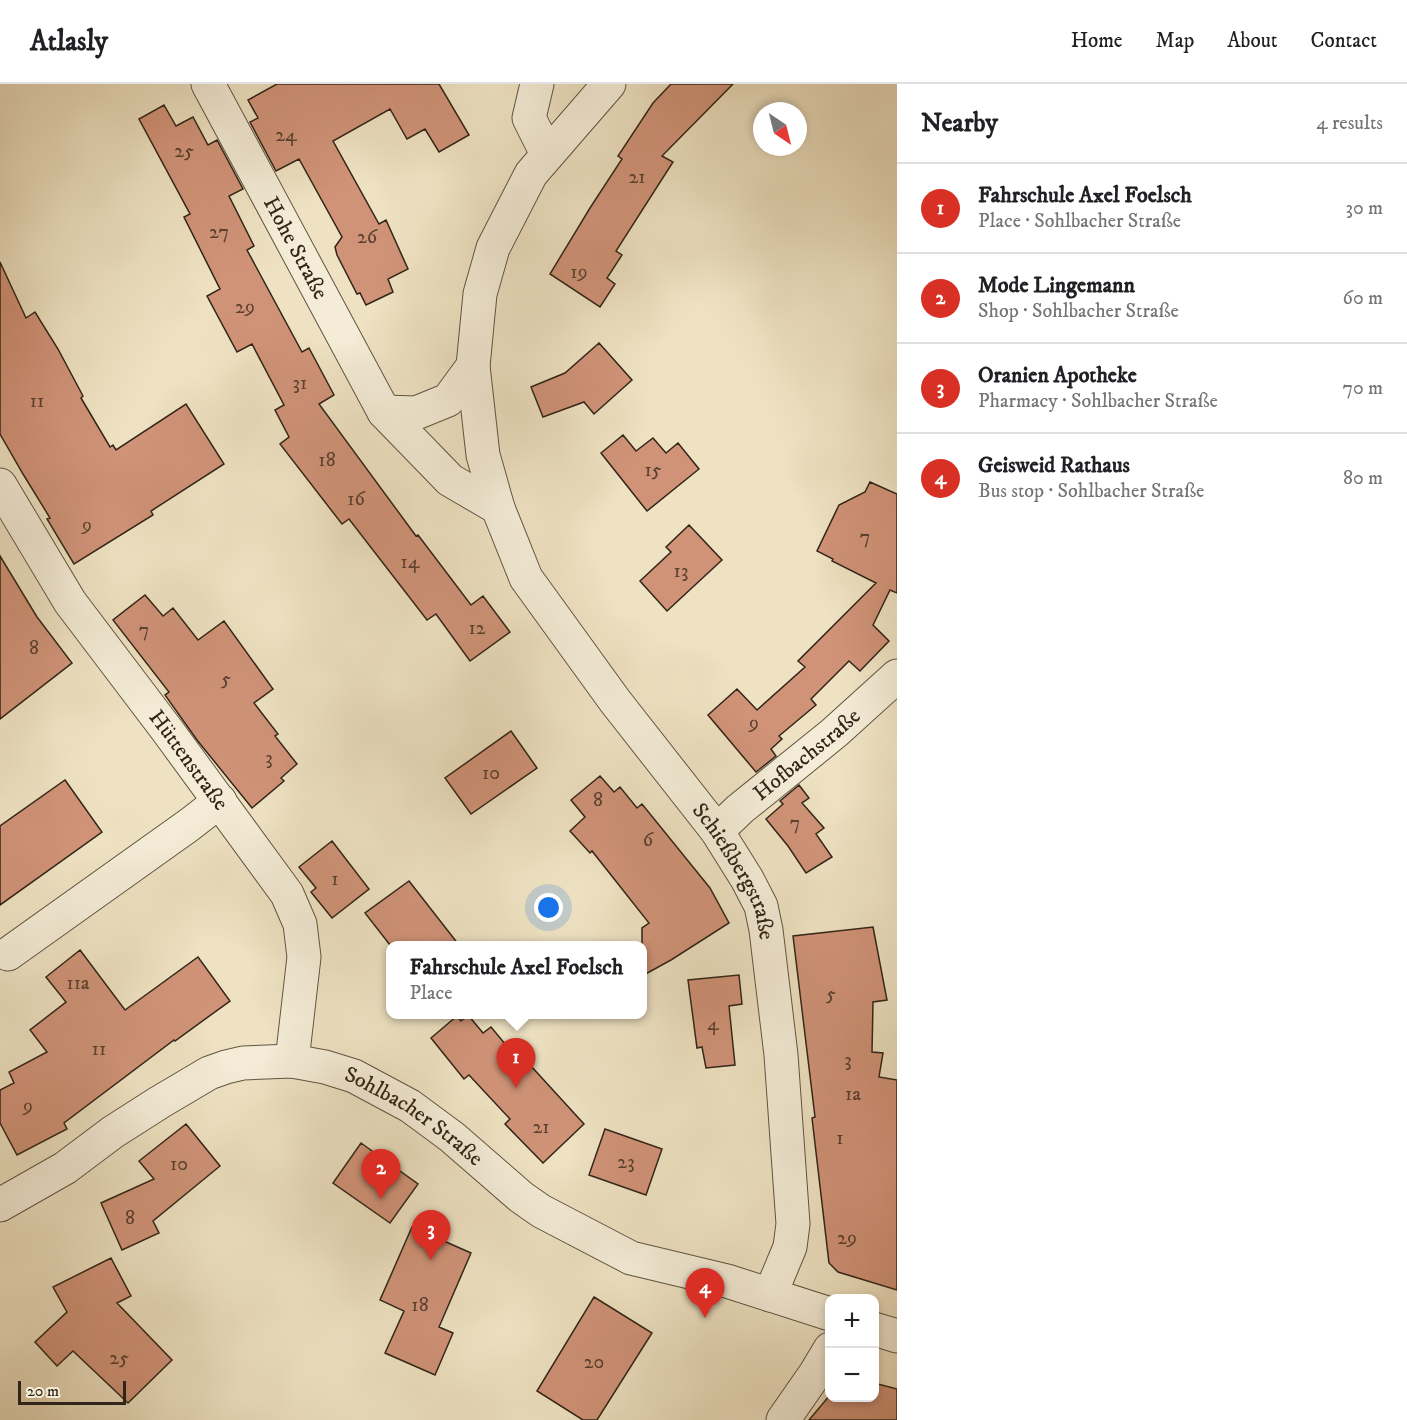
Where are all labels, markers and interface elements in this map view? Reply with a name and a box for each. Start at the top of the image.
text: Atlasly [30,24,108,59]
text: Home [1071,28,1123,54]
text: Map [1156,28,1194,54]
text: About [1227,28,1278,54]
text: Contact [1311,28,1377,54]
north arrow [753,102,807,156]
text: Nearby [921,107,998,140]
text: 4 results [1316,111,1383,136]
house number: 24 [275,123,297,148]
house number: 25 [174,139,194,164]
house number: 21 [628,165,646,190]
text: Fahrschule Axel Foelsch [978,182,1192,209]
street label: Hohe Straße [257,192,334,304]
text: 1 [937,196,944,221]
text: 30 m [1345,196,1383,221]
text: Place · Sohlbacher Straße [978,209,1181,234]
house number: 27 [209,220,229,245]
house number: 26 [357,225,378,250]
house number: 19 [570,260,588,285]
text: Mode Lingemann [978,272,1135,299]
text: 2 [936,286,945,311]
text: 60 m [1343,286,1383,311]
house number: 29 [235,295,255,320]
text: Shop · Sohlbacher Straße [978,299,1179,324]
text: Oranien Apotheke [978,362,1137,389]
house number: 31 [293,371,307,396]
text: 3 [937,376,944,401]
text: 70 m [1342,376,1383,401]
house number: 11 [30,389,44,414]
text: Pharmacy · Sohlbacher Straße [978,389,1218,414]
house number: 18 [318,448,336,473]
text: Geisweid Rathaus [978,452,1130,479]
house number: 15 [644,458,662,483]
text: 4 [935,466,946,491]
text: 80 m [1343,466,1383,491]
text: Bus stop · Sohlbacher Straße [978,479,1204,504]
house number: 16 [347,487,365,512]
house number: 9 [81,513,92,538]
house number: 7 [860,525,870,550]
house number: 14 [401,550,420,575]
house number: 13 [674,559,688,584]
house number: 12 [468,616,486,641]
house number: 7 [139,618,149,643]
house number: 8 [29,636,39,661]
house number: 5 [221,667,231,692]
street label: Hofbachstraße [748,702,866,806]
street label: Hüttenstraße [143,704,235,815]
house number: 9 [748,711,759,736]
house number: 3 [265,746,273,771]
house number: 10 [482,761,500,786]
house number: 8 [593,788,603,813]
street label: Schießbergstraße [686,797,781,941]
house number: 7 [790,811,800,836]
house number: 6 [643,828,654,853]
house number: 1 [331,867,339,892]
your location [534,893,563,922]
popup [386,941,647,1019]
text: Fahrschule Axel Foelsch [410,954,623,981]
house number: 11a [66,971,90,996]
text: Place [410,981,453,1006]
house number: 5 [826,982,836,1007]
house number: 4 [707,1012,719,1037]
house number: 11 [92,1037,106,1062]
pin: 1 [496,1038,536,1088]
house number: 3 [844,1048,852,1073]
street label: Sohlbacher Straße [342,1061,489,1172]
house number: 1a [845,1082,861,1107]
house number: 9 [22,1094,33,1119]
house number: 21 [532,1115,550,1140]
house number: 1 [836,1126,844,1151]
pin: 2 [362,1150,400,1199]
house number: 23 [617,1150,635,1175]
house number: 10 [170,1152,188,1177]
house number: 8 [125,1206,135,1231]
pin: 3 [412,1210,450,1260]
house number: 29 [837,1226,857,1251]
pin: 4 [686,1268,724,1318]
house number: 18 [411,1293,429,1318]
map controls [825,1294,879,1402]
button: + [825,1294,879,1348]
house number: 25 [109,1346,129,1371]
button: − [825,1348,879,1402]
house number: 20 [584,1350,604,1375]
scale bar [18,1378,126,1406]
text: 20 m [27,1381,59,1401]

